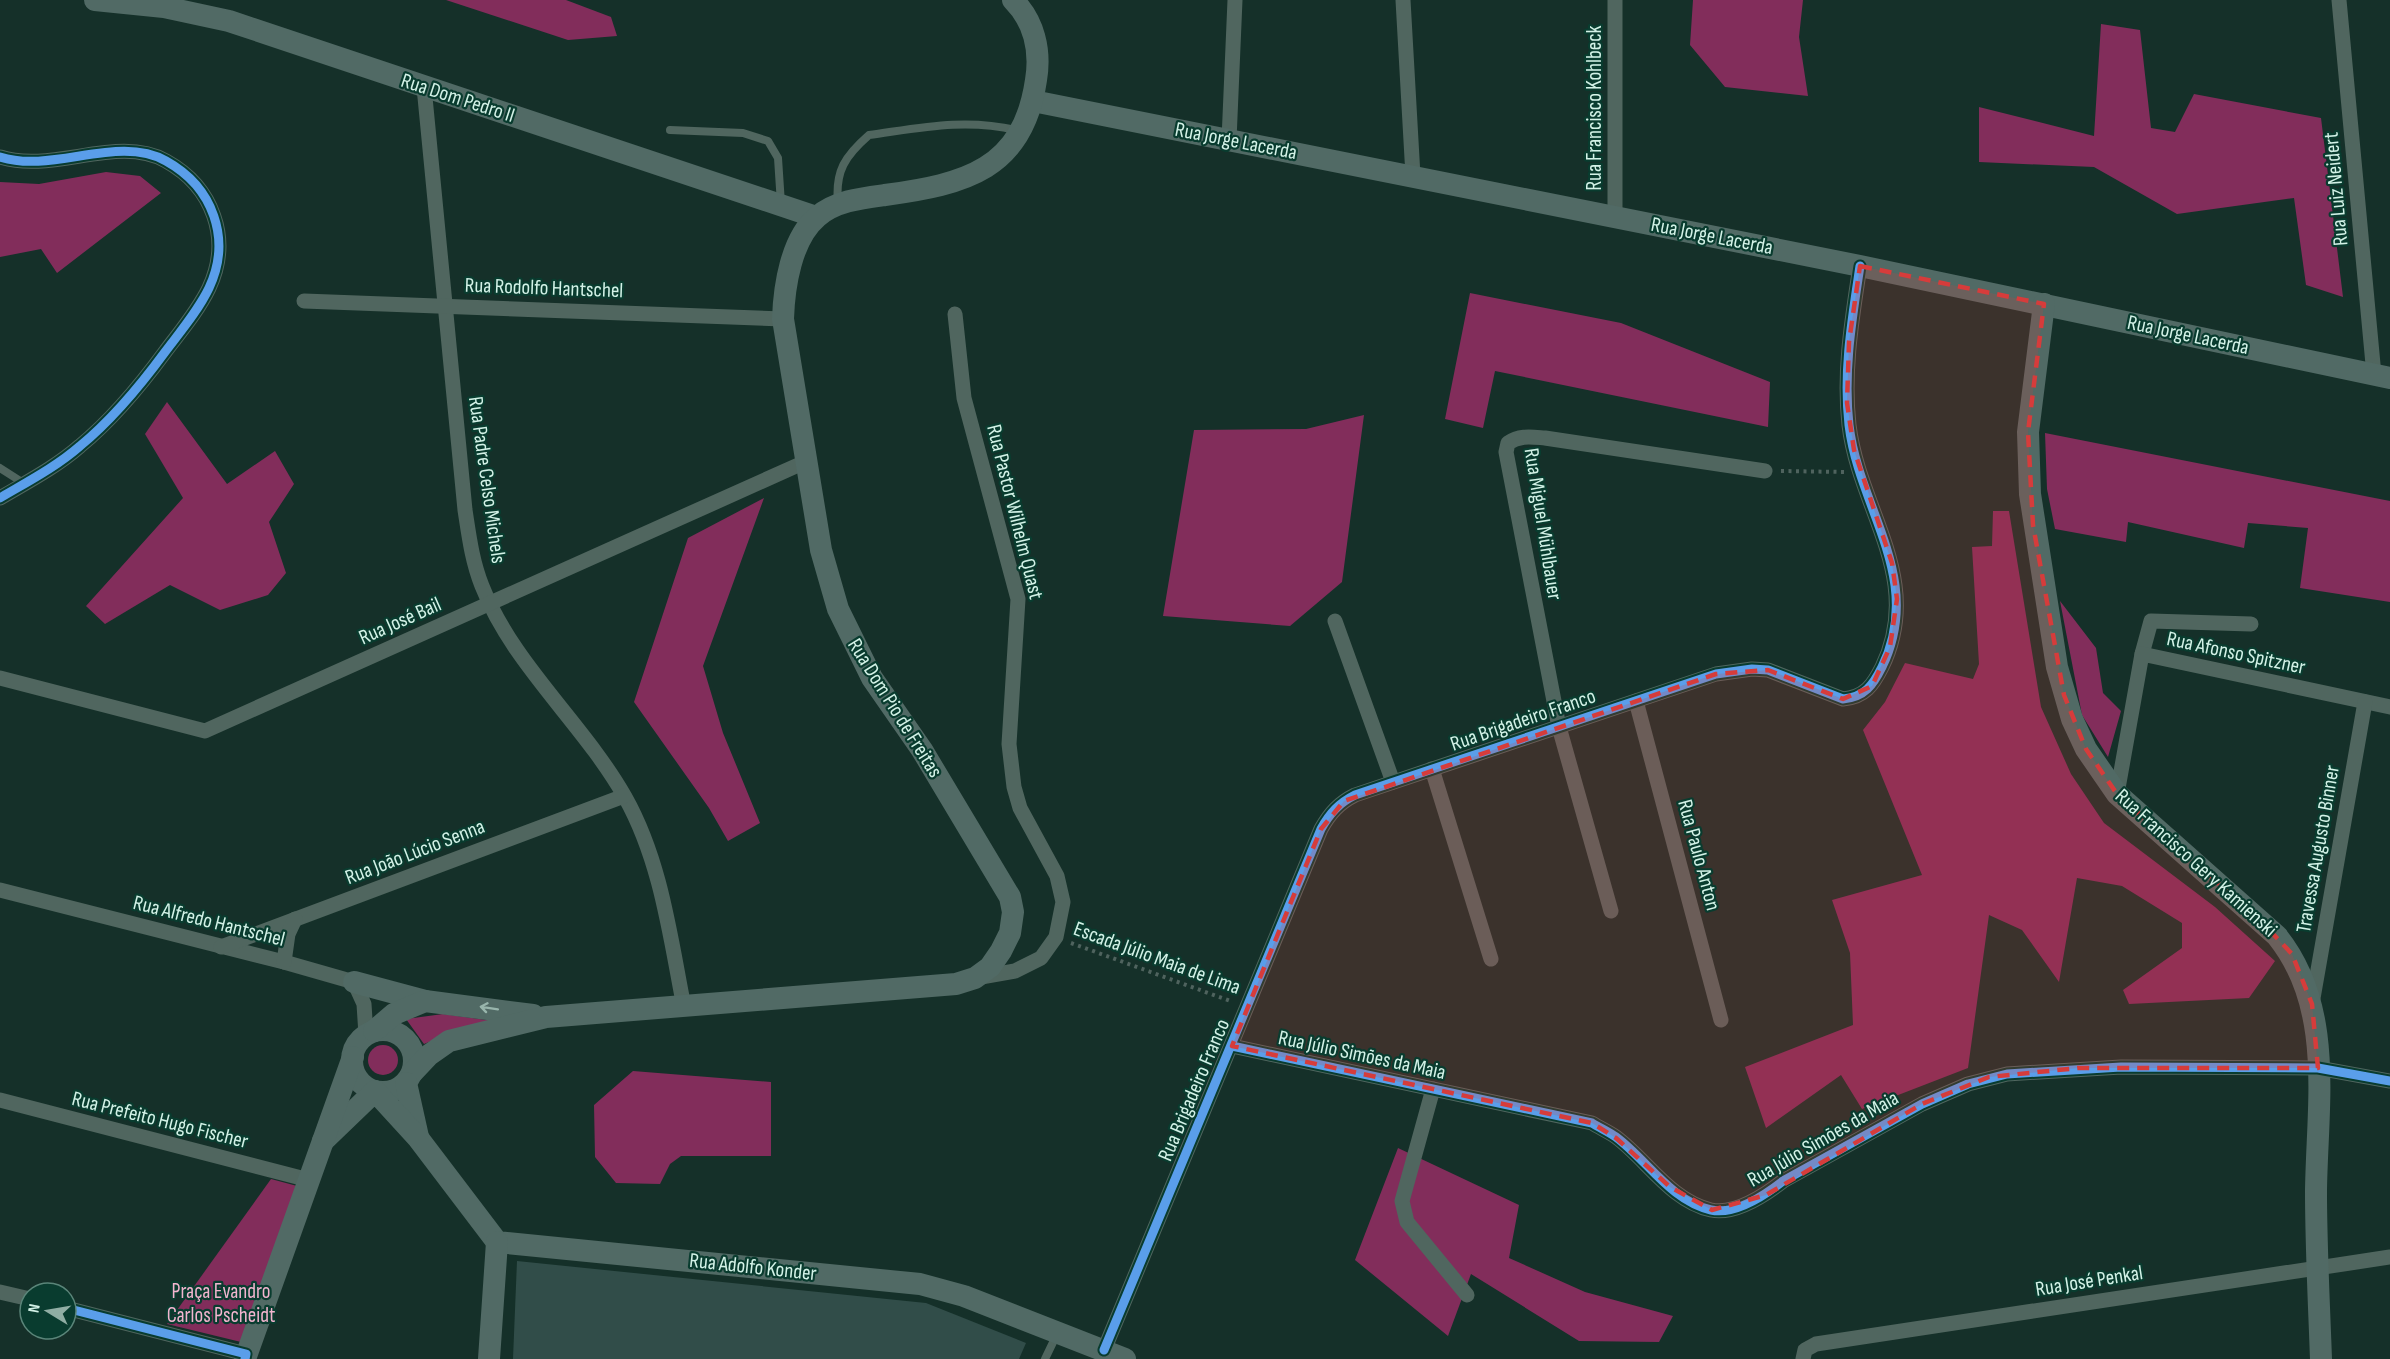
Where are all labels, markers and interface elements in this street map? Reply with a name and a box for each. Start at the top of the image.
street label: Rua Francisco Kohlbeck [1582,25,1607,191]
street label: Rua Dom Pedro II [398,68,518,128]
street label: Rua Jorge Lacerda [1173,117,1299,165]
street label: Rua Luiz Neidert [2319,131,2353,247]
street label: Rua Jorge Lacerda [1649,212,1775,260]
street label: Rua Rodolfo Hantschel [464,273,624,303]
street label: Rua Jorge Lacerda [2125,310,2251,360]
street label: Rua Padre Celso Michels [463,395,511,565]
street label: Rua Pastor Wilhelm Quast [981,422,1049,602]
street label: Rua Miguel Mühlbauer [1519,446,1567,602]
street label: Rua José Bail [355,592,445,650]
street label: Rua Afonso Spitzner [2164,626,2308,680]
street label: Rua Dom Pio de Freitas [842,634,948,782]
street label: Rua Brigadeiro Franco [1447,683,1599,757]
street label: Travessa Augusto Binner [2291,763,2345,935]
street label: Rua Francisco Gery Kamienski [2110,784,2282,942]
street label: Rua Paulo Anton [1672,797,1726,913]
street label: Rua João Lúcio Senna [342,814,488,890]
street label: Rua Alfredo Hantschel [131,890,287,952]
street label: Escada Júlio Maia de Lima [1070,916,1244,1000]
one-way arrow [479,1002,499,1013]
street label: Rua Brigadeiro Franco [1153,1015,1235,1165]
street label: Rua Júlio Simões da Maia [1276,1025,1448,1085]
street label: Rua Prefeito Hugo Fischer [69,1086,251,1154]
street label: Rua Júlio Simões da Maia [1743,1086,1903,1192]
street label: Rua Adolfo Konder [688,1248,818,1286]
street label: Rua José Penkal [2033,1260,2145,1302]
park label: Praça Evandro Carlos Pscheidt [167,1279,275,1328]
north arrow [18,1281,78,1341]
text: N [25,1302,45,1314]

